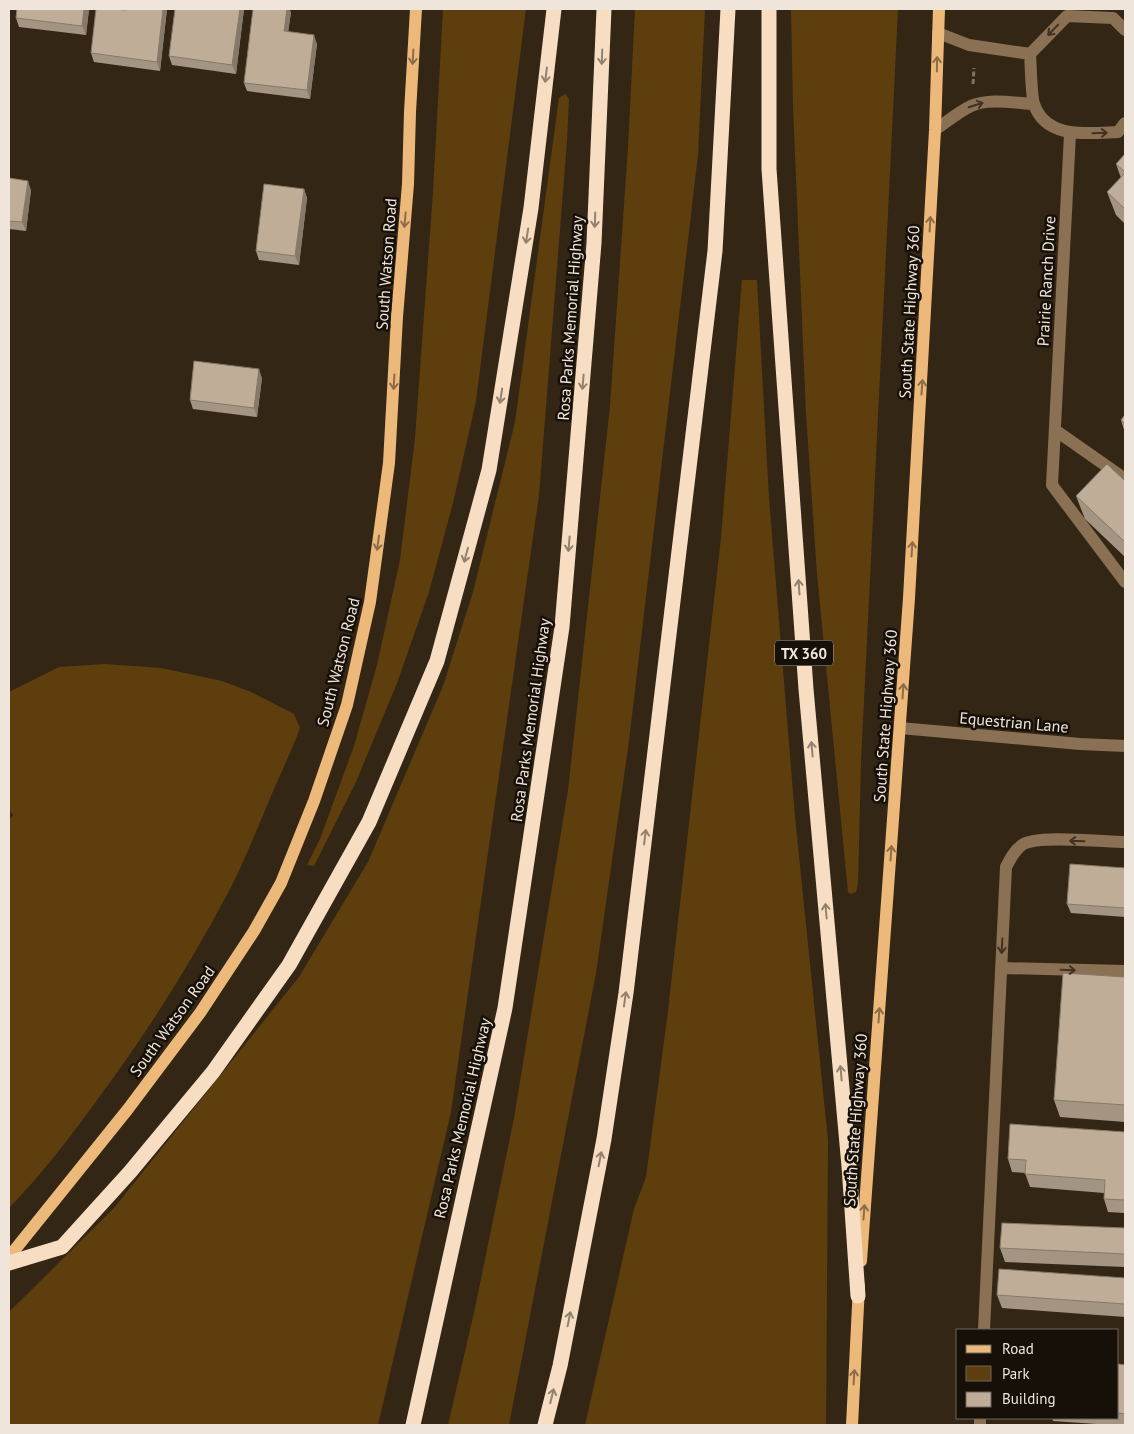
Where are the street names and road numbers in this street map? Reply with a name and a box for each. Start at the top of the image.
street label: South Watson Road [371,197,401,331]
street label: Rosa Parks Memorial Highway [553,214,587,421]
street label: Prairie Ranch Drive [1033,215,1059,347]
street label: South State Highway 360 [894,225,924,399]
street label: South Watson Road [312,596,364,728]
street label: Rosa Parks Memorial Highway [506,616,554,823]
street label: South State Highway 360 [869,629,901,803]
road number: TX 360 [775,640,833,666]
street label: Equestrian Lane [959,707,1069,737]
street label: South Watson Road [125,962,219,1080]
street label: Rosa Parks Memorial Highway [429,1015,495,1220]
street label: South State Highway 360 [839,1033,871,1207]

